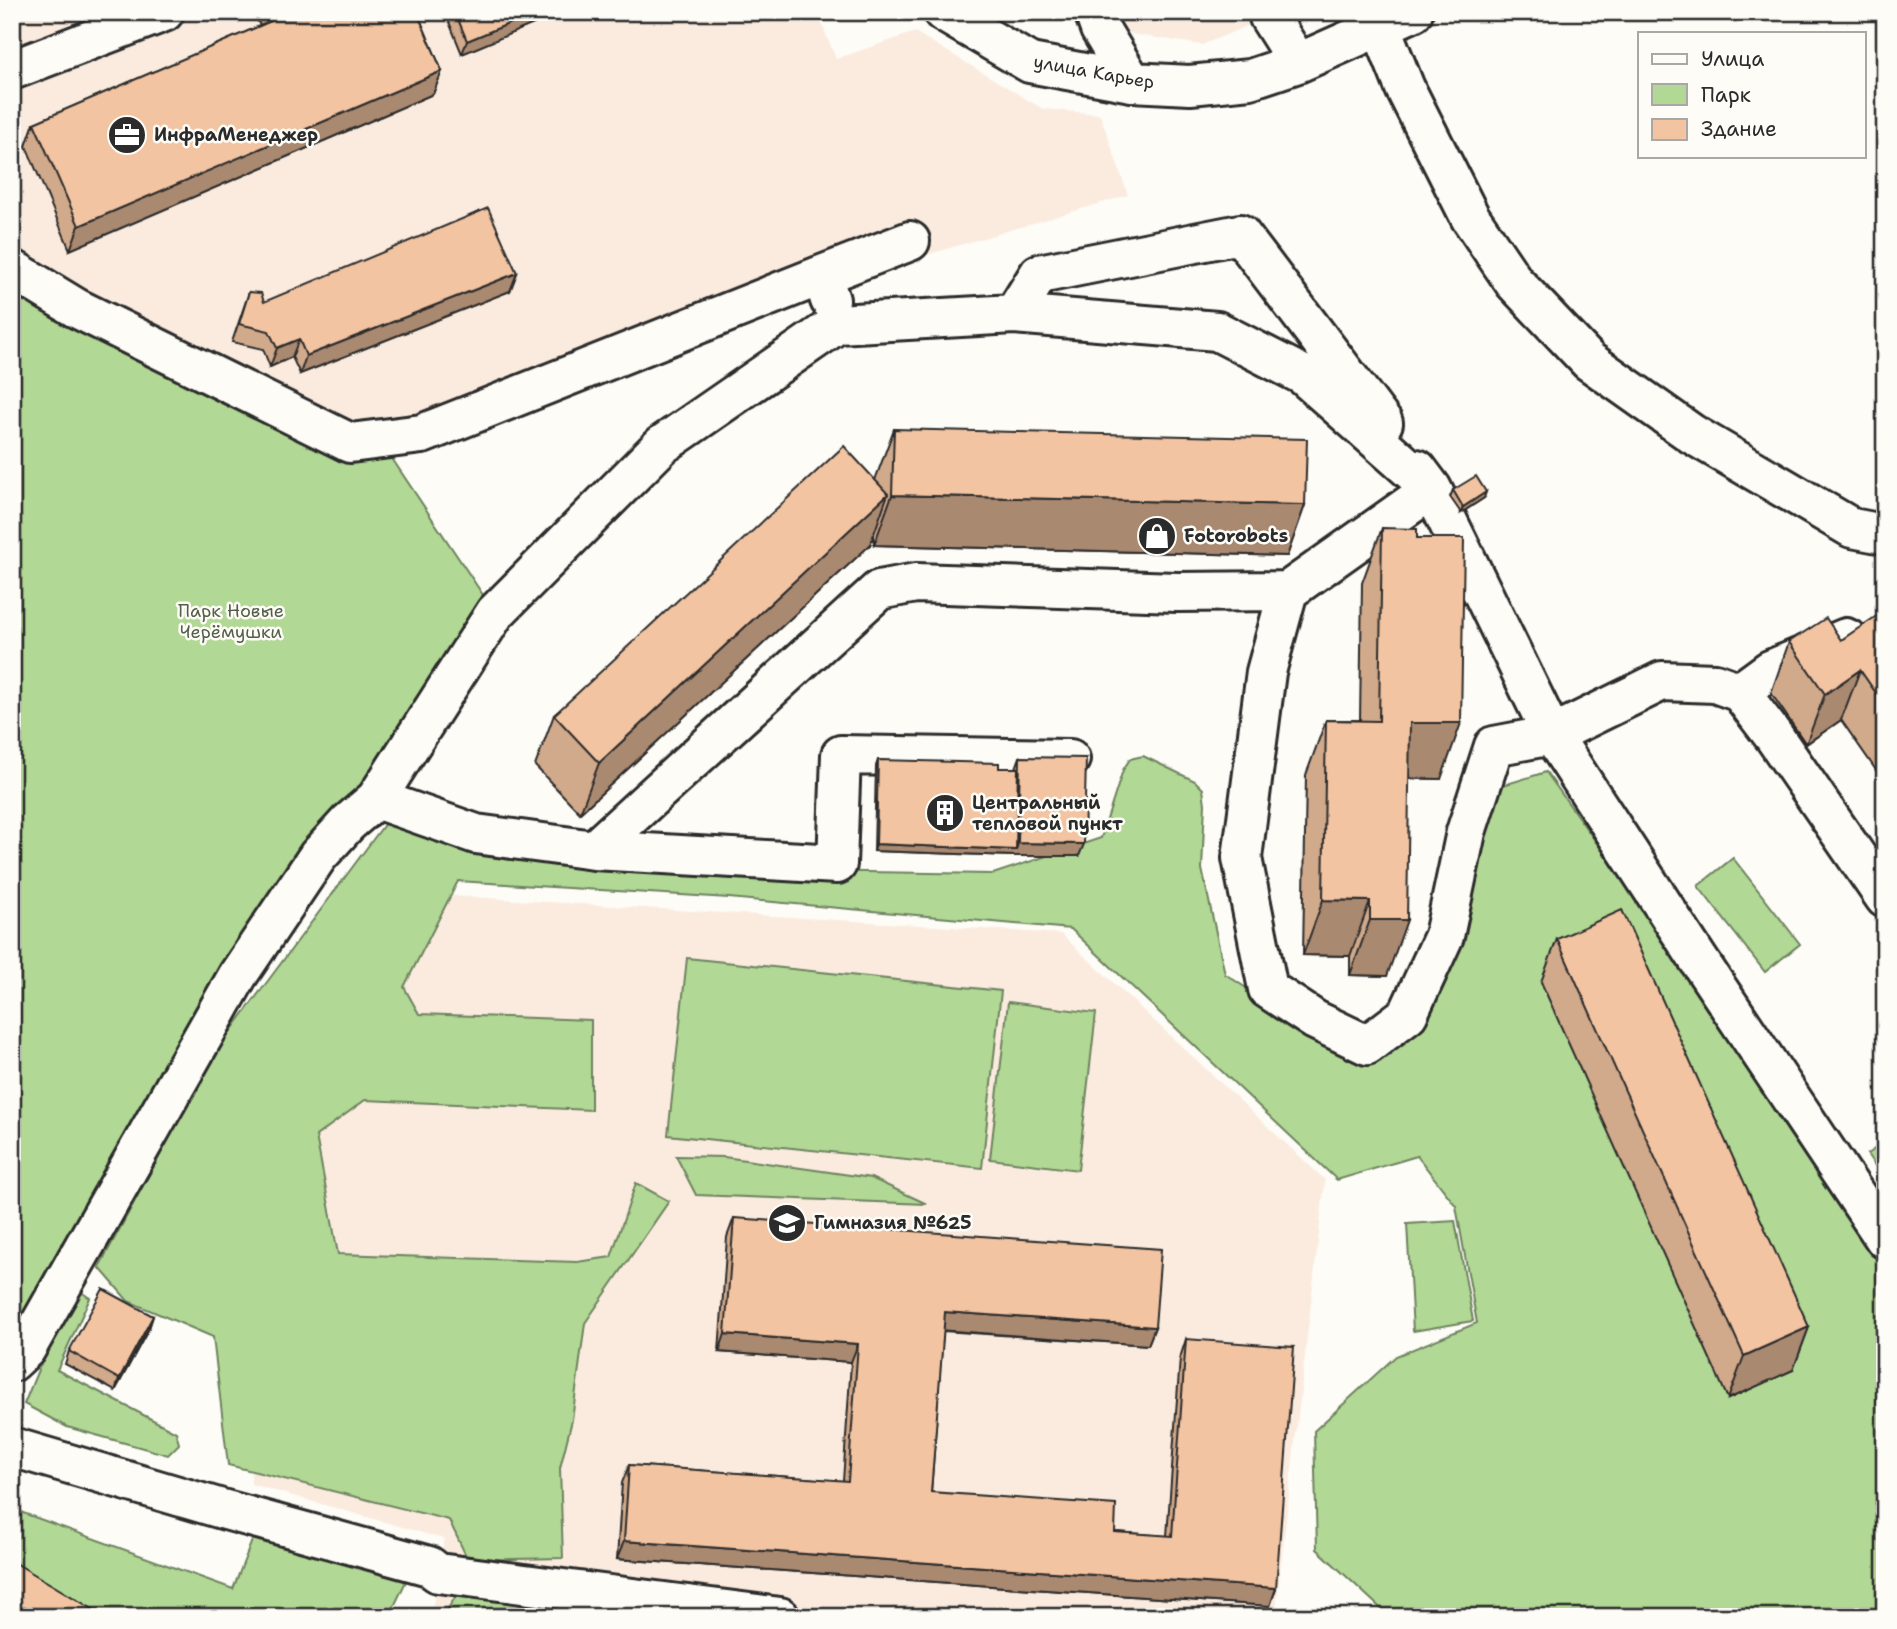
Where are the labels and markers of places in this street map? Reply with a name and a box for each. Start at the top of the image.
office icon: ИнфраМенеджер [106,114,148,156]
place label: ИнфраМенеджер [154,123,318,147]
shop icon: Fotorobots [1136,515,1178,557]
place label: Fotorobots [1184,524,1288,548]
place label: Центральный тепловой пункт [972,791,1123,836]
building icon: Центральный тепловой пункт [924,792,966,834]
school or university icon: Гимназия №625 [766,1202,808,1244]
place label: Гимназия №625 [814,1211,972,1235]

